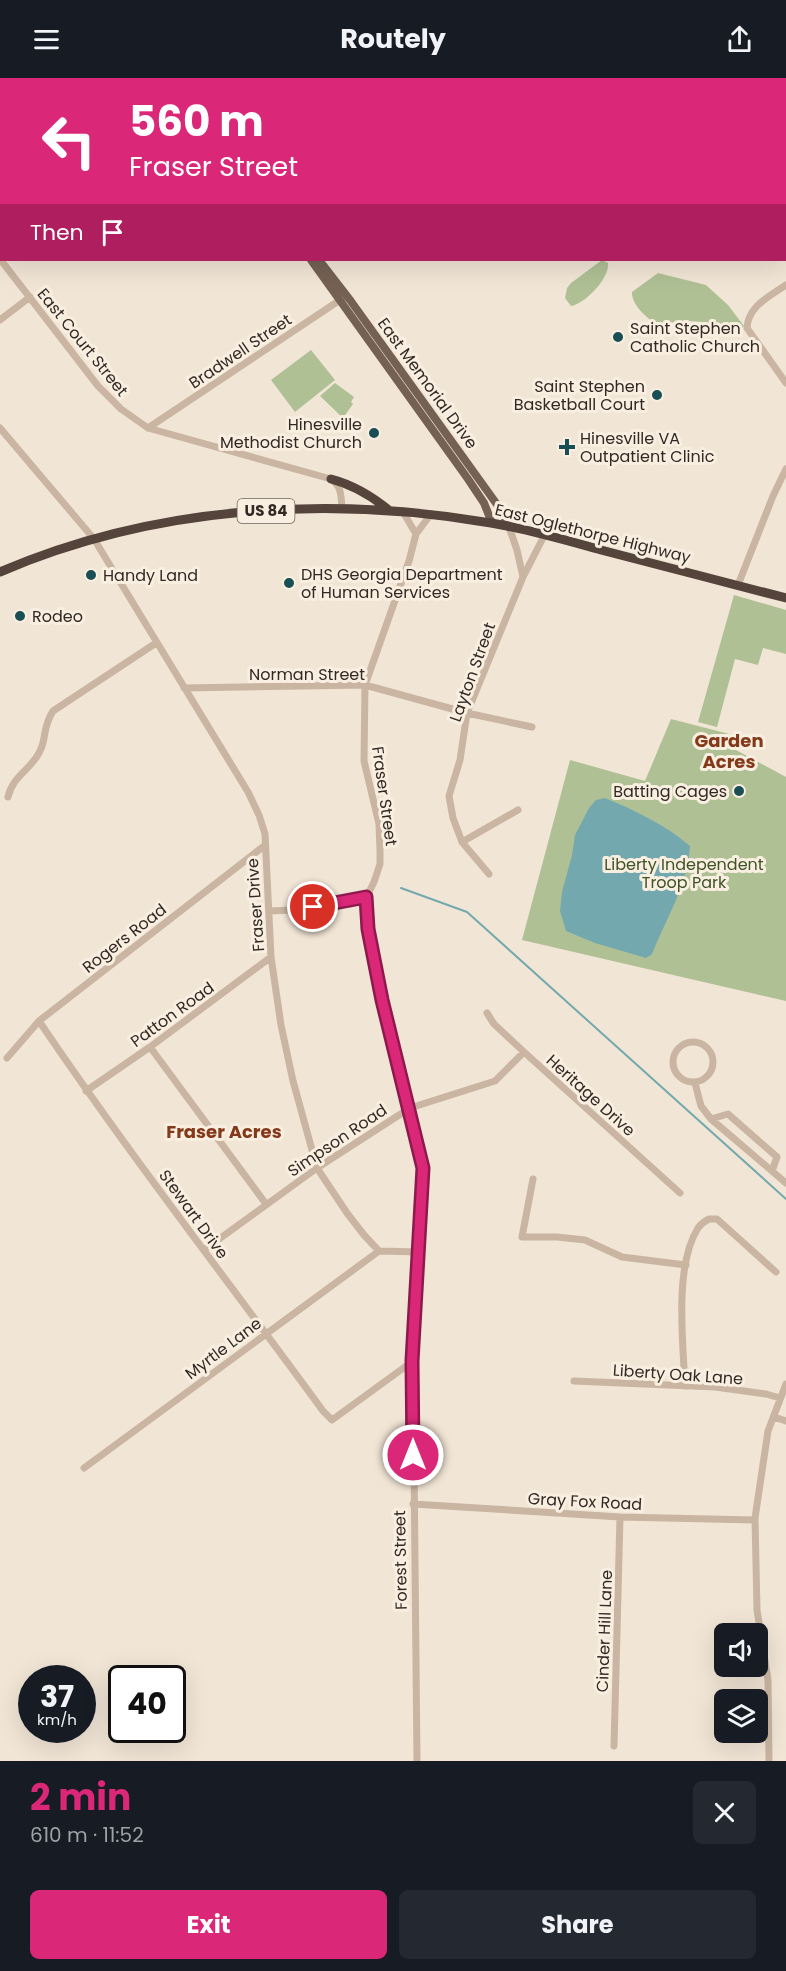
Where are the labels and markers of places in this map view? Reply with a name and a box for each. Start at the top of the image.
place label: Saint Stephen Catholic Church [630,317,760,358]
marker: Saint Stephen Catholic Church [611,330,625,344]
place label: Saint Stephen Basketball Court [514,375,645,416]
marker: Saint Stephen Basketball Court [650,388,664,402]
place label: Hinesville Methodist Church [220,413,362,454]
marker: Hinesville Methodist Church [367,426,381,440]
place label: Hinesville VA Outpatient Clinic [580,427,715,468]
marker: Hinesville VA Outpatient Clinic [558,438,576,456]
place label: DHS Georgia Department of Human Services [301,563,503,604]
place label: Handy Land [103,564,198,587]
marker: Handy Land [84,568,98,582]
marker: DHS Georgia Department of Human Services [282,576,296,590]
place label: Rodeo [32,605,83,628]
marker: Rodeo [13,609,27,623]
place label: Batting Cages [613,780,727,803]
marker: Batting Cages [732,784,746,798]
pin [287,881,338,932]

